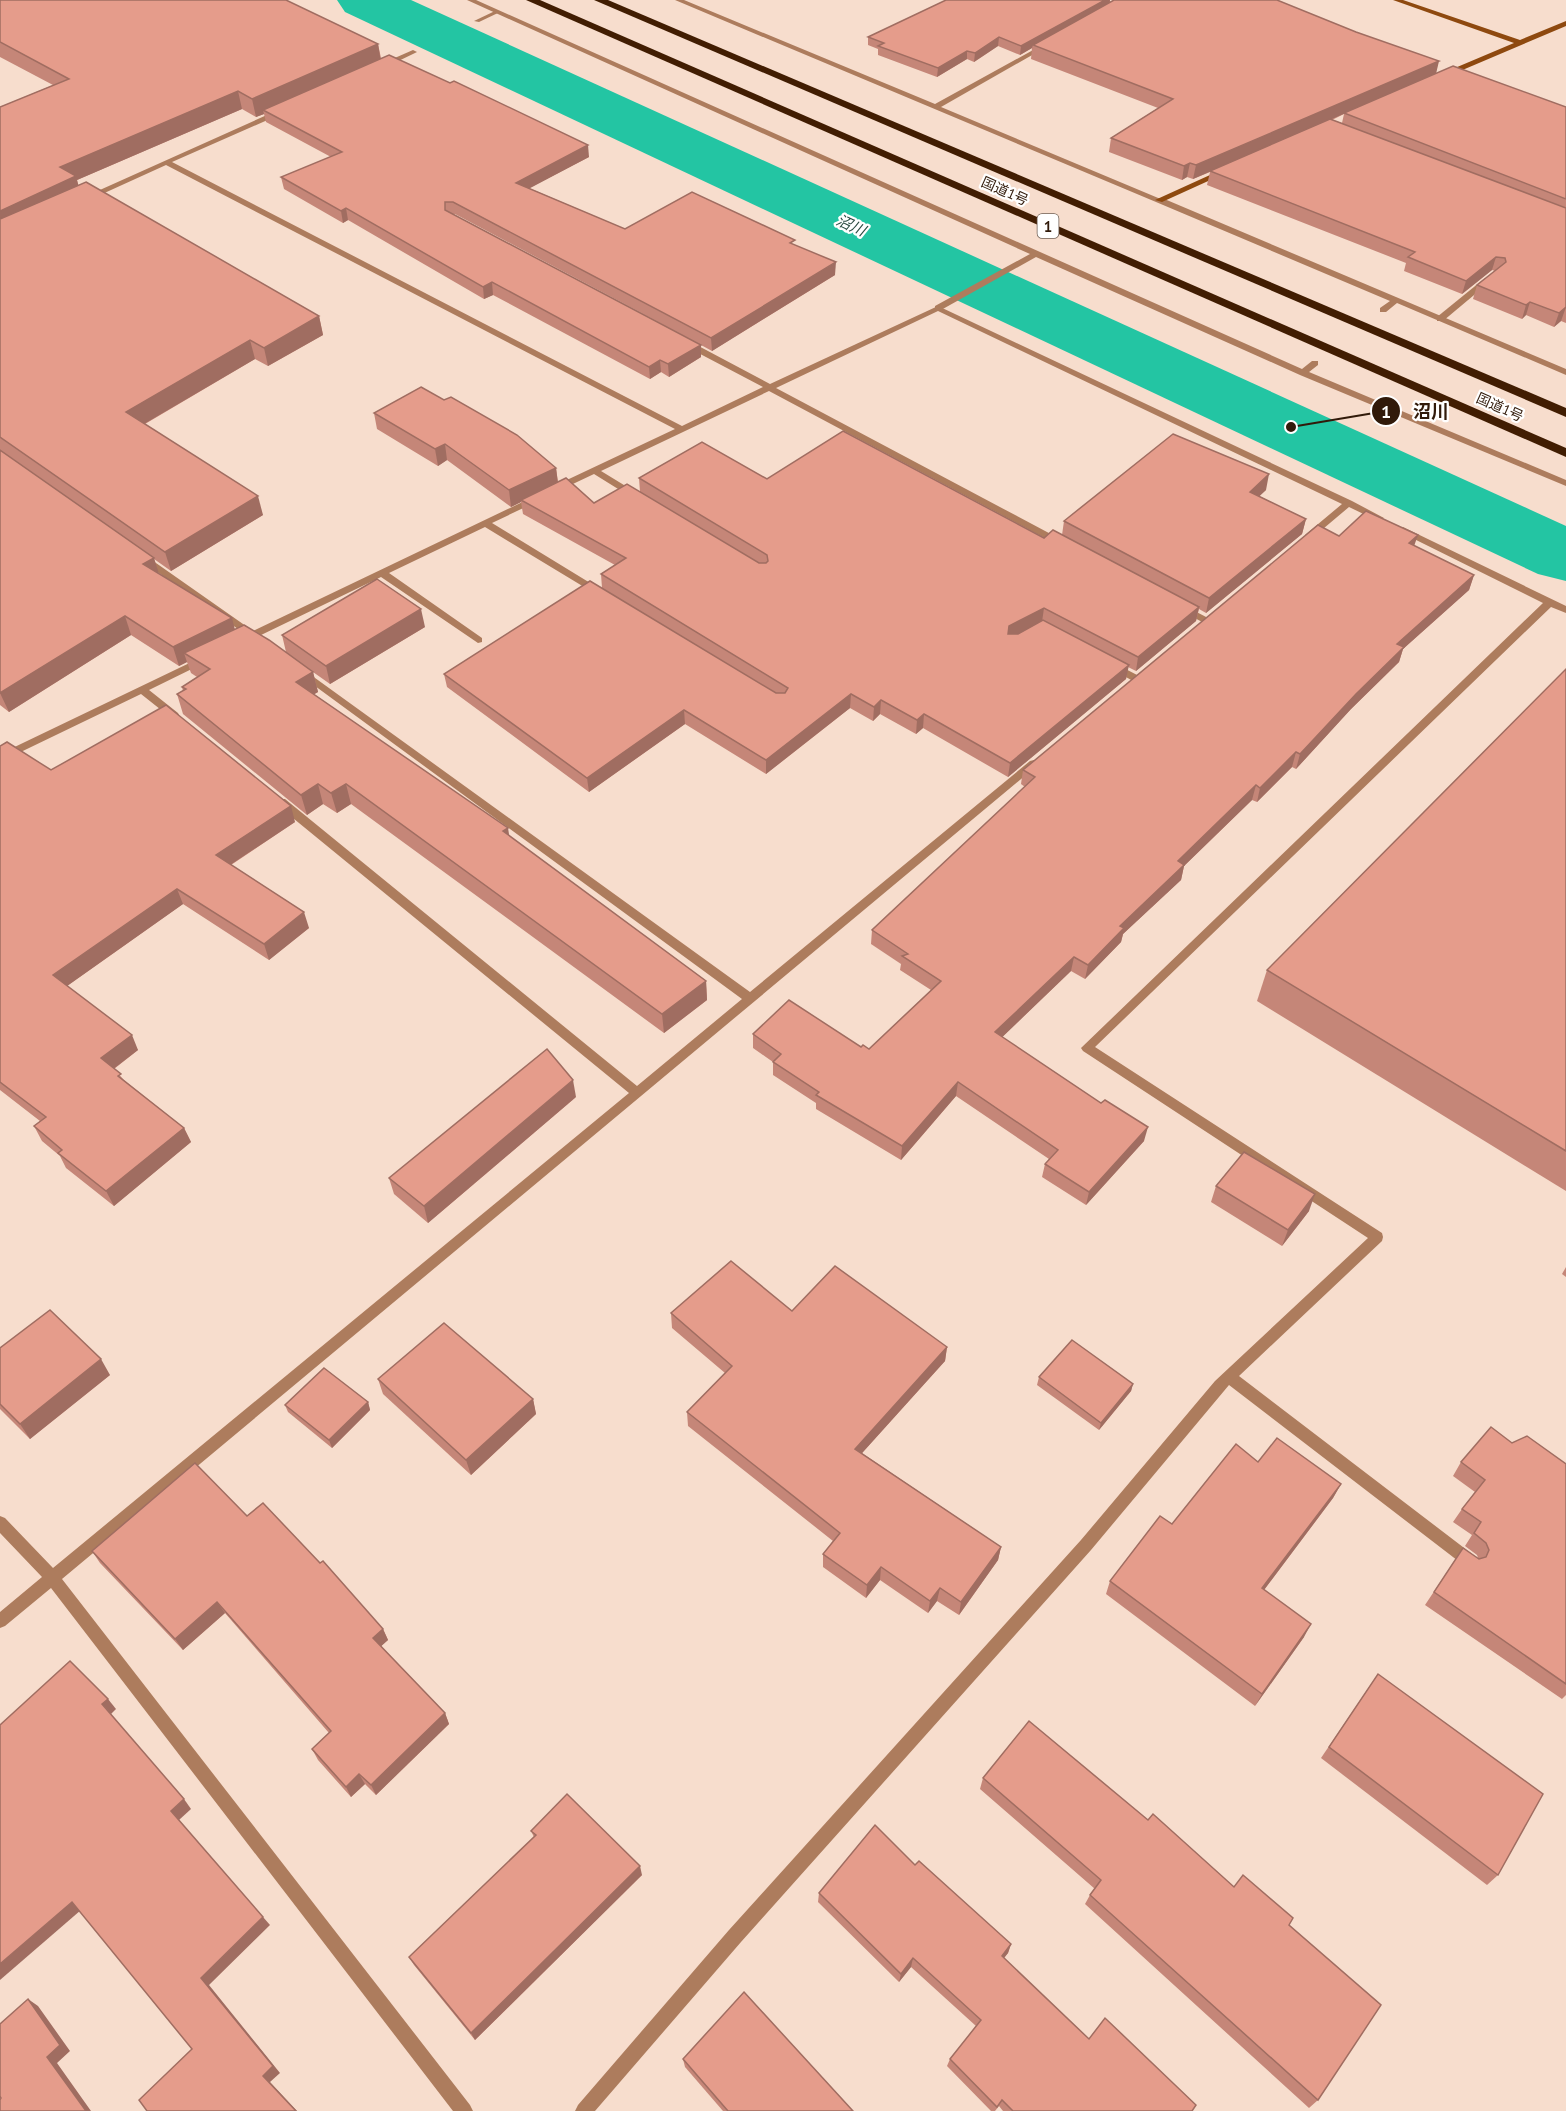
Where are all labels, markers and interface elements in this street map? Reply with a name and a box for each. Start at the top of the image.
street label: 国道1号 [979,173,1031,209]
water label: 沼川 [833,210,870,241]
road number: 1 [1038,214,1058,238]
street label: 国道1号 [1474,389,1526,425]
callout: 沼川 [1371,393,1461,429]
text: 1 [1381,400,1391,423]
text: 沼川 [1413,400,1449,423]

